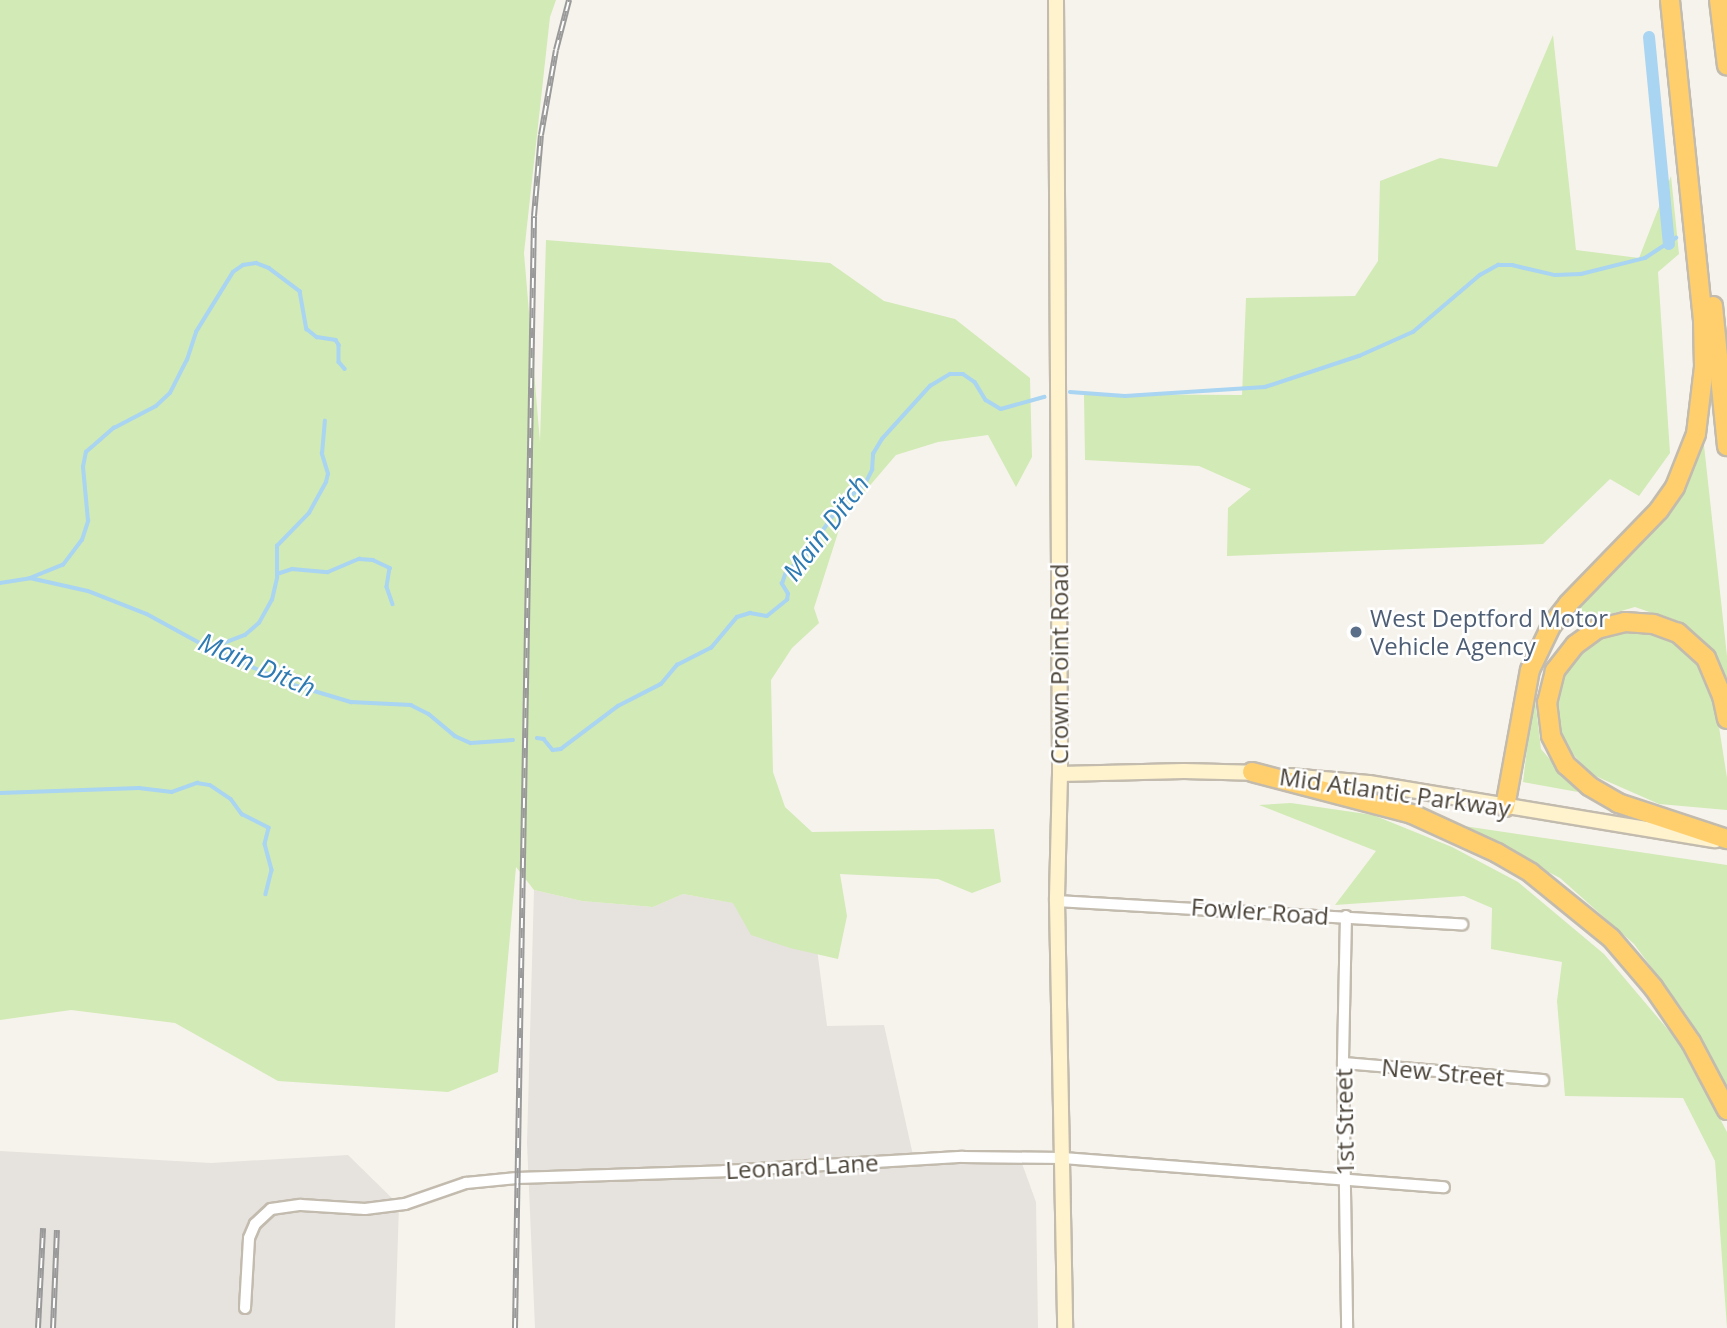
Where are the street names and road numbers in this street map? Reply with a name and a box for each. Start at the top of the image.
street label: Crown Point Road [1045,564,1073,764]
street label: Mid Atlantic Parkway [1278,762,1512,822]
street label: Fowler Road [1190,892,1330,930]
street label: New Street [1380,1052,1506,1092]
street label: 1st Street [1329,1068,1359,1176]
street label: Leonard Lane [725,1148,879,1184]

